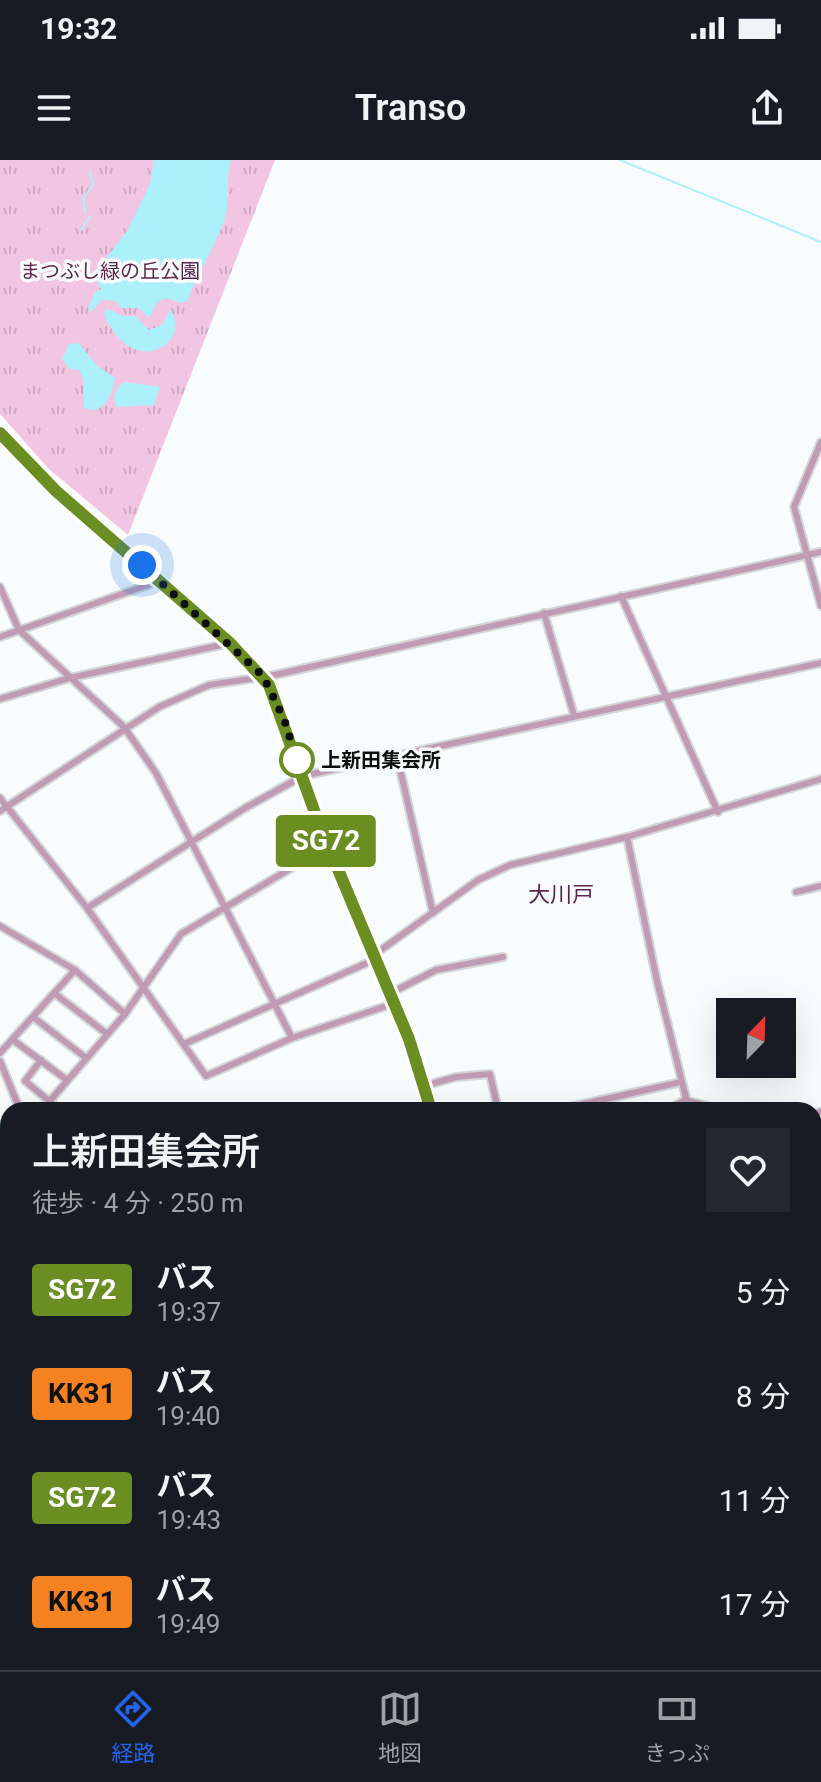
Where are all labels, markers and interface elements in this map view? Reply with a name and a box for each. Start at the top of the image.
text: 19:32 [40,11,117,46]
icon: menu [32,86,76,130]
icon: share [745,86,789,130]
text: Transo [355,87,466,129]
park label: まつぶし緑の丘公園 [20,259,200,283]
your location [122,545,162,585]
marker: 上新田集会所 [280,743,314,777]
place label: 上新田集会所 [321,748,441,772]
line badge: SG72 [270,815,382,867]
text: SG72 [292,824,360,857]
district label: 大川戸 [528,882,594,907]
north arrow [716,998,796,1078]
map controls [716,998,796,1078]
button: heart [706,1128,790,1212]
text: 上新田集会所 [32,1130,260,1174]
text: 徒歩 · 4 分 · 250 m [32,1188,244,1218]
text: バス [156,1260,216,1295]
text: SG72 [48,1273,116,1306]
text: 5 分 [736,1275,790,1310]
text: 19:37 [156,1297,221,1327]
text: バス [156,1364,216,1399]
text: KK31 [48,1377,116,1410]
text: 8 分 [736,1379,790,1414]
text: 19:40 [156,1401,220,1431]
text: バス [156,1468,216,1503]
text: SG72 [48,1481,116,1514]
text: 11 分 [719,1483,790,1518]
text: 19:43 [156,1505,221,1535]
text: バス [156,1572,216,1607]
text: KK31 [48,1585,116,1618]
text: 17 分 [719,1587,790,1622]
text: 19:49 [156,1609,220,1639]
tab: 経路 [111,1687,155,1767]
tab: 地図 [378,1687,422,1767]
tab: きっぷ [645,1687,710,1767]

